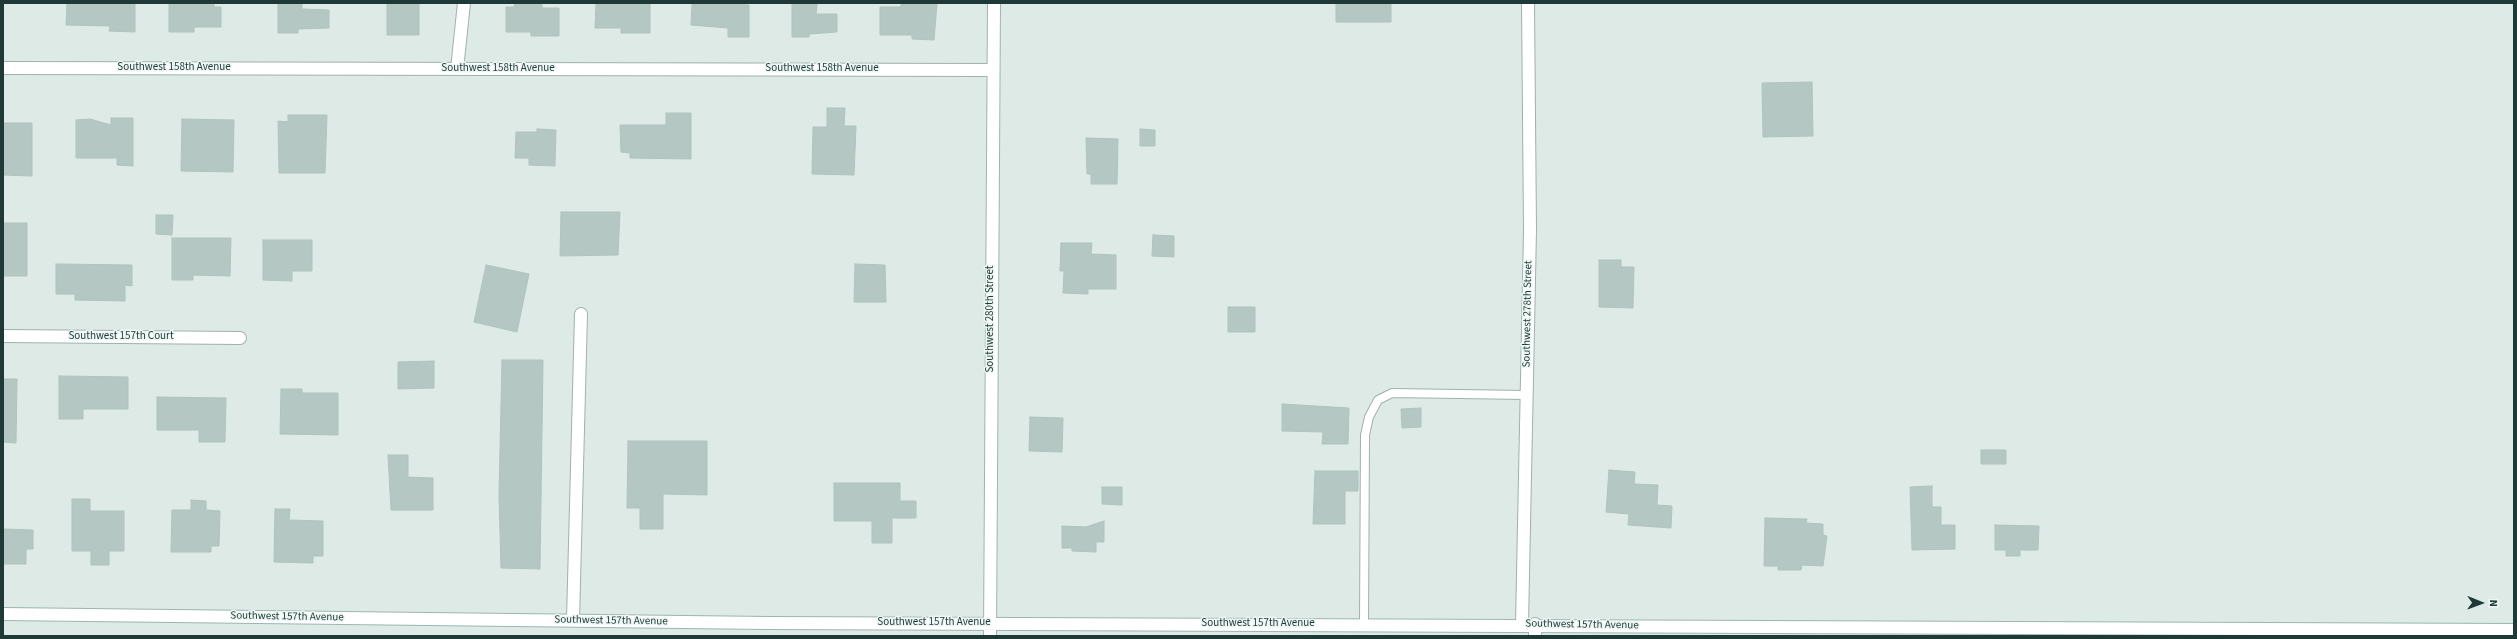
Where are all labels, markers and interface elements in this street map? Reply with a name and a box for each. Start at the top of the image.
street label: Southwest 158th Avenue [117,61,231,75]
street label: Southwest 158th Avenue [441,62,555,76]
street label: Southwest 158th Avenue [765,62,879,76]
street label: Southwest 278th Street [1520,260,1536,368]
street label: Southwest 280th Street [984,265,998,373]
street label: Southwest 157th Court [68,330,174,344]
north arrow [2461,583,2501,623]
text: N [2486,599,2501,607]
street label: Southwest 157th Avenue [230,609,344,625]
street label: Southwest 157th Avenue [554,613,668,629]
street label: Southwest 157th Avenue [877,616,991,630]
street label: Southwest 157th Avenue [1201,617,1315,631]
street label: Southwest 157th Avenue [1525,617,1639,633]

